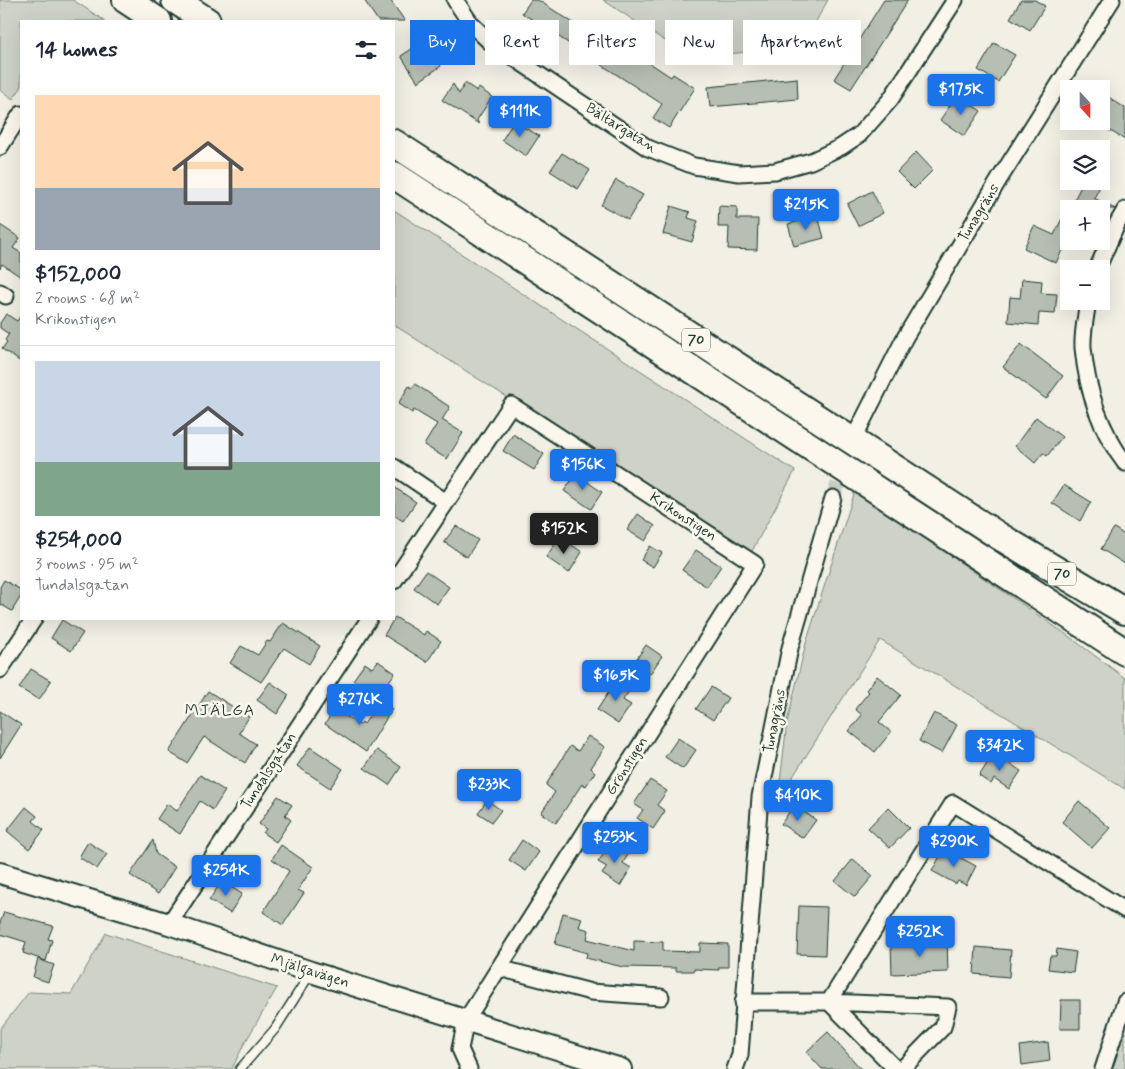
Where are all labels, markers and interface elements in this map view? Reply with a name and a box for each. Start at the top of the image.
chip: Buy [410,20,475,65]
chip: Rent [485,20,559,65]
chip: Filters [569,20,655,65]
chip: New [665,20,733,65]
chip: Apartment [743,20,861,65]
text: 14 homes [35,36,118,64]
icon: filters [352,36,380,64]
pin: $175K [926,74,996,116]
text: $175K [939,79,983,100]
north arrow [1060,80,1110,130]
map controls [1060,80,1110,310]
pin: $111K [485,96,555,138]
street label: Bältargatan [582,98,660,158]
text: $111K [500,101,540,122]
icon: home [163,128,253,218]
button: layers [1060,140,1110,190]
street label: Tunagräns [954,180,1005,246]
pin: $215K [771,188,841,231]
text: $215K [784,194,828,215]
button: + [1060,200,1110,250]
text: $152,000 [35,260,121,288]
button: − [1060,260,1110,310]
text: 2 rooms · 68 m² [35,288,140,309]
text: Krikonstigen [35,309,116,330]
road number: 70 [682,328,710,352]
icon: home [163,393,253,483]
pin: $156K [548,448,618,491]
text: $156K [561,454,605,475]
street label: Krikonstigen [646,488,720,546]
pin: $152K [529,512,599,555]
text: $152K [541,518,587,539]
text: $254,000 [35,526,122,554]
text: 3 rooms · 95 m² [35,554,139,575]
road number: 70 [1048,562,1076,586]
text: Tundalsgatan [35,575,129,596]
pin: $165K [581,660,651,702]
text: $165K [593,665,639,686]
pin: $276K [325,684,395,726]
street label: Tunagräns [759,687,792,755]
text: $276K [338,689,382,710]
district label: MJÄLGA [185,700,255,721]
street label: Tundalsgatan [237,728,302,814]
pin: $342K [965,730,1035,772]
street label: Grönstigen [601,733,653,799]
text: $342K [976,735,1024,756]
pin: $233K [454,768,524,811]
text: $233K [468,774,510,795]
pin: $410K [763,780,833,822]
text: $410K [775,785,821,806]
pin: $253K [580,822,650,864]
pin: $290K [919,826,989,868]
text: $253K [593,827,637,848]
text: $290K [930,831,978,852]
pin: $254K [191,854,261,897]
text: $254K [203,860,249,881]
pin: $252K [885,916,955,958]
text: $252K [897,921,943,942]
street label: Mjälgavägen [268,949,352,994]

